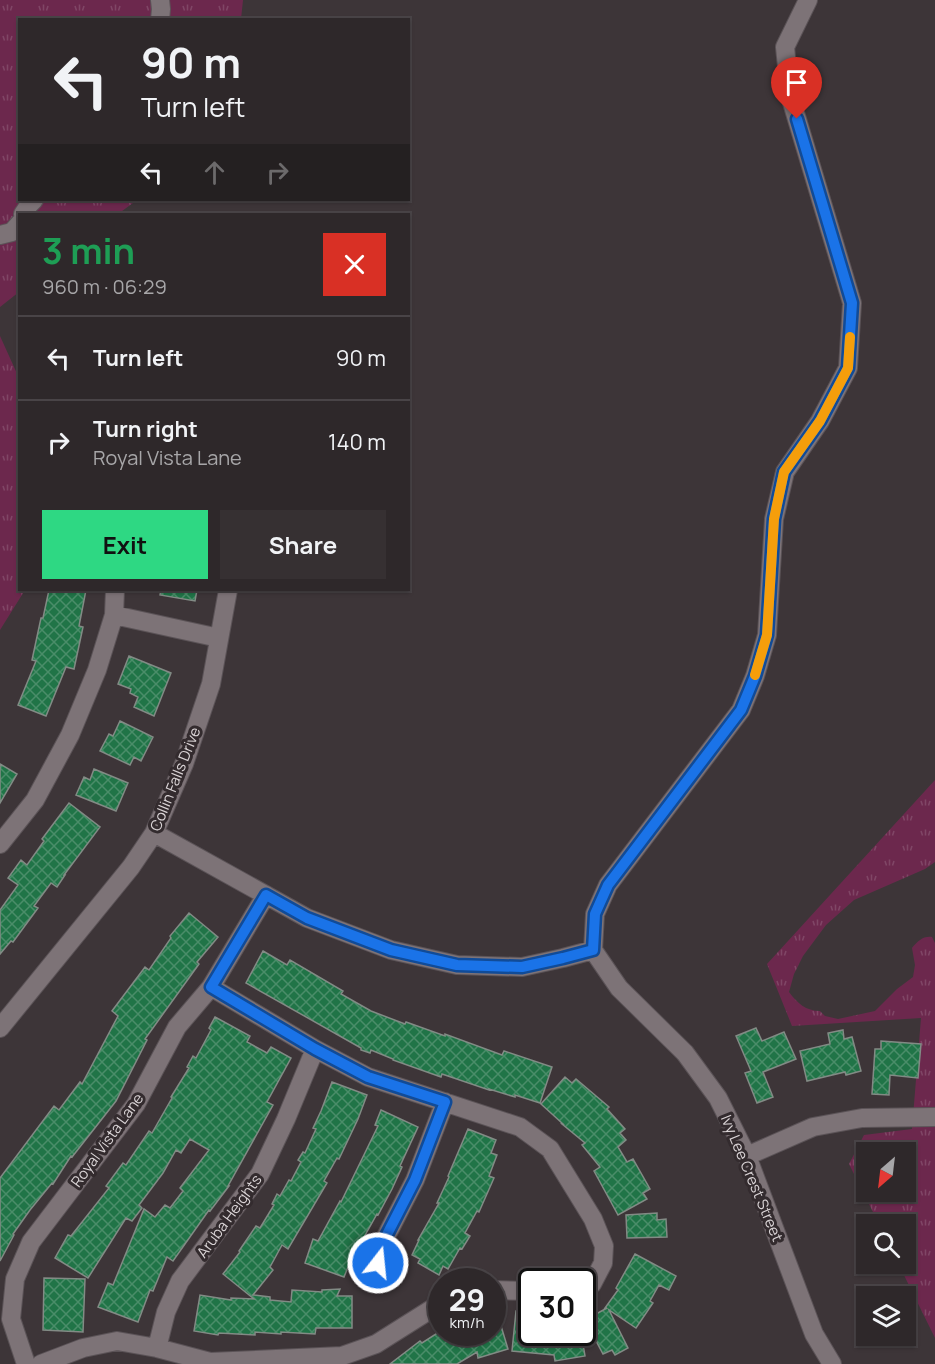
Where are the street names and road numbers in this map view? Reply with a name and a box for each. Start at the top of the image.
street label: Collin Falls Drive [145,724,206,834]
street label: Royal Vista Lane [66,1089,148,1191]
street label: Ivy Lee Crest Street [716,1111,788,1245]
street label: Aruba Heights [192,1170,266,1262]

